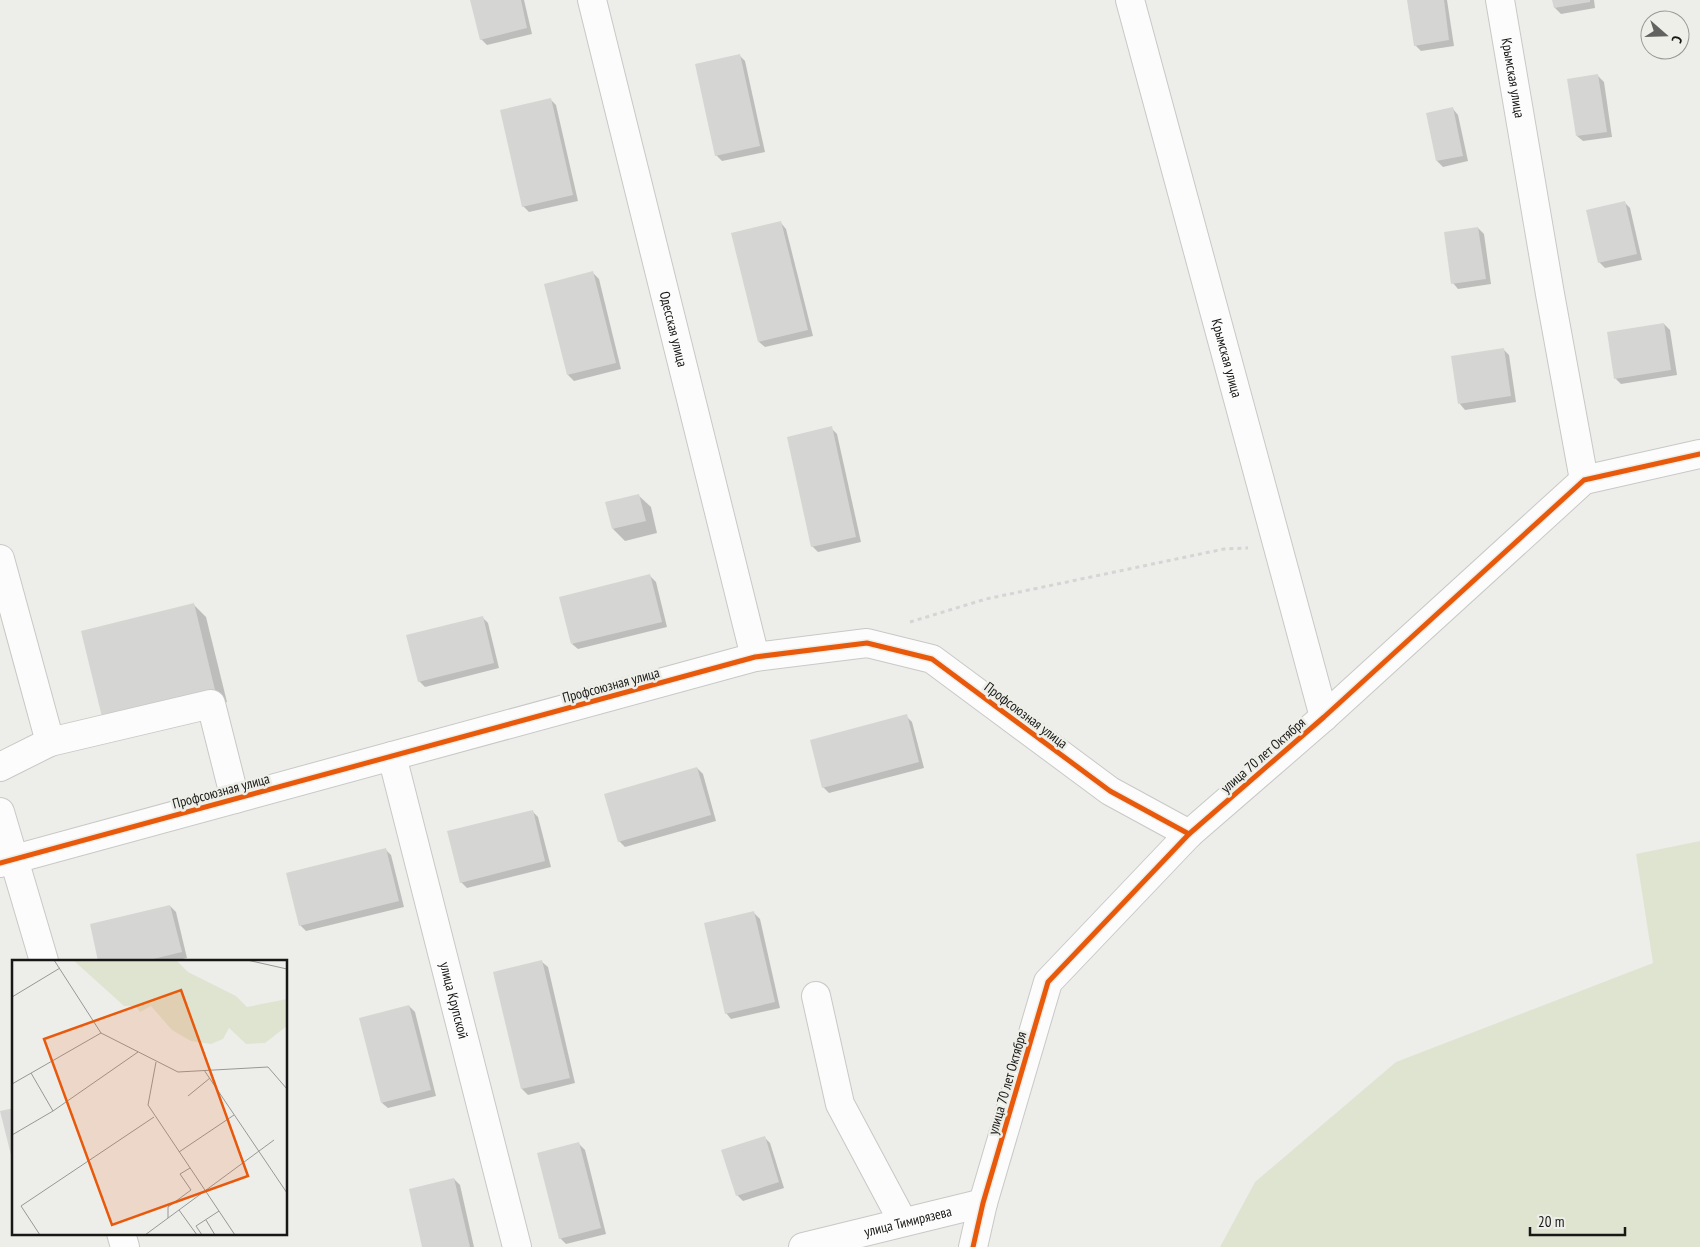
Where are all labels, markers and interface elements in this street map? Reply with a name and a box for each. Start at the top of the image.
north arrow [1640,10,1690,60]
text: С [1667,33,1687,46]
street label: Крымская улица [1498,36,1529,119]
street label: Одесская улица [656,289,692,369]
street label: Крымская улица [1208,317,1246,400]
street label: Профсоюзная улица [560,663,662,707]
street label: Профсоюзная улица [981,678,1071,752]
street label: улица 70 лет Октября [1217,713,1309,797]
street label: Профсоюзная улица [170,769,272,813]
inset map [12,960,288,1234]
street label: улица Крупской [436,960,473,1040]
street label: улица 70 лет Октября [984,1029,1030,1137]
street label: улица Тимирязева [862,1202,954,1241]
scale bar [1530,1204,1625,1236]
text: 20 m [1538,1212,1564,1231]

